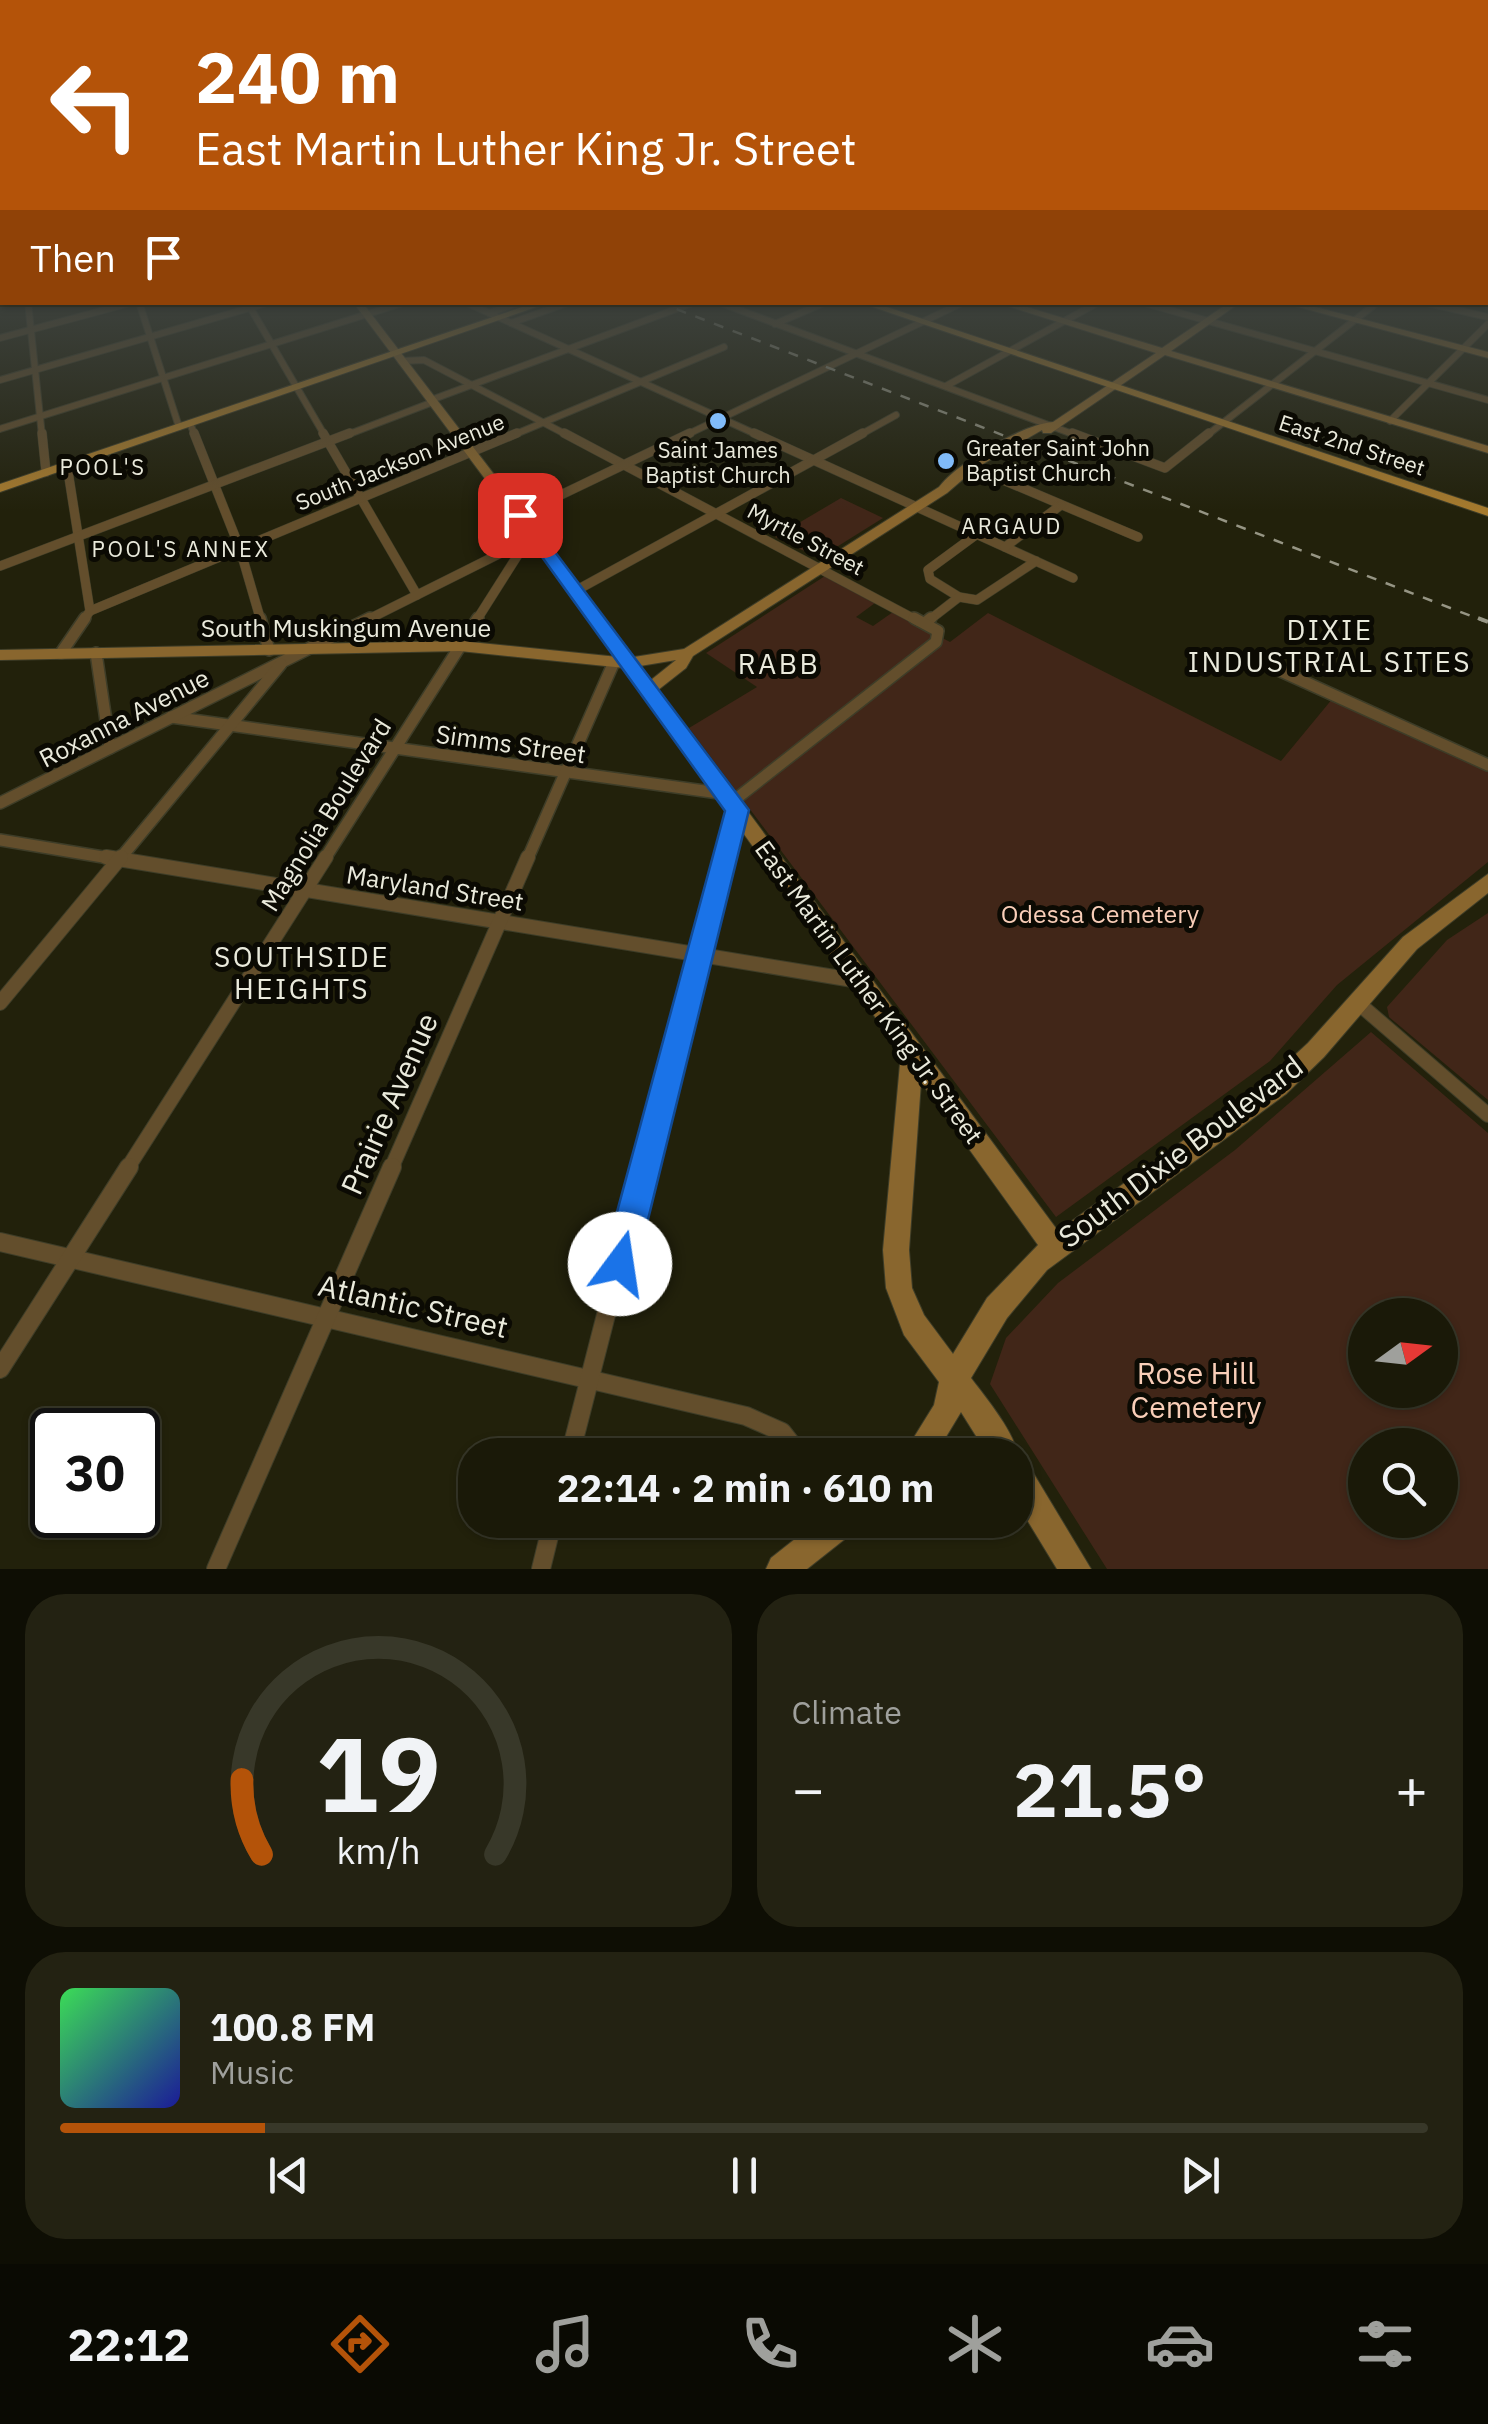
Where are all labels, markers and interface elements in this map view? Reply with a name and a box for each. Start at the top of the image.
text: 240 m [195,31,400,122]
icon: left [30,40,160,170]
text: East Martin Luther King Jr. Street [195,119,857,177]
icon: arrive [136,230,191,285]
text: Then [30,233,116,282]
street label: South Jackson Avenue [291,406,508,517]
street label: East 2nd Street [1275,407,1429,482]
marker: Saint James Baptist Church [707,410,729,432]
place label: Greater Saint John Baptist Church [966,433,1150,487]
place label: Saint James Baptist Church [645,435,791,489]
marker: Greater Saint John Baptist Church [935,450,957,472]
district label: POOL'S [59,452,147,481]
pin [478,473,563,558]
icon: arrive [493,488,548,543]
street label: Myrtle Street [743,496,870,581]
district label: ARGAUD [961,511,1063,540]
district label: POOL'S ANNEX [92,534,270,563]
street label: South Muskingum Avenue [201,611,491,644]
district label: DIXIE INDUSTRIAL SITES [1188,611,1472,680]
district label: RABB [738,645,820,682]
street label: Roxanna Avenue [33,661,214,775]
street label: Magnolia Boulevard [253,712,398,917]
street label: Simms Street [434,717,588,770]
street label: East Martin Luther King Jr. Street [748,833,991,1150]
street label: Maryland Street [344,857,526,918]
park label: Odessa Cemetery [1001,897,1200,930]
district label: SOUTHSIDE HEIGHTS [214,938,390,1007]
street label: Prairie Avenue [331,1007,446,1200]
street label: South Dixie Boulevard [1050,1046,1310,1256]
position arrow [568,1212,672,1316]
street label: Atlantic Street [315,1265,512,1346]
north arrow [1348,1298,1458,1408]
map controls [1348,1298,1458,1538]
park label: Rose Hill Cemetery [1131,1353,1261,1426]
speed limit sign: 30 [30,1408,160,1538]
button: search [1348,1428,1458,1538]
text: 22:14 · 2 min · 610 m [557,1463,934,1512]
text: Climate [792,1691,902,1733]
text: 19 [316,1705,441,1841]
text: 21.5° [1013,1740,1207,1838]
text: − [792,1753,825,1824]
text: + [1395,1753,1428,1824]
text: km/h [336,1827,420,1874]
text: 100.8 FM [210,2002,375,2051]
text: Music [210,2051,294,2093]
icon: previous [261,2148,316,2203]
icon: pause [717,2148,772,2203]
icon: next [1173,2148,1228,2203]
icon: directions [325,2309,395,2379]
icon: music [530,2309,600,2379]
icon: phone [735,2309,805,2379]
icon: climate [940,2309,1010,2379]
icon: car [1145,2309,1215,2379]
icon: filters [1350,2309,1420,2379]
text: 22:12 [68,2315,190,2373]

